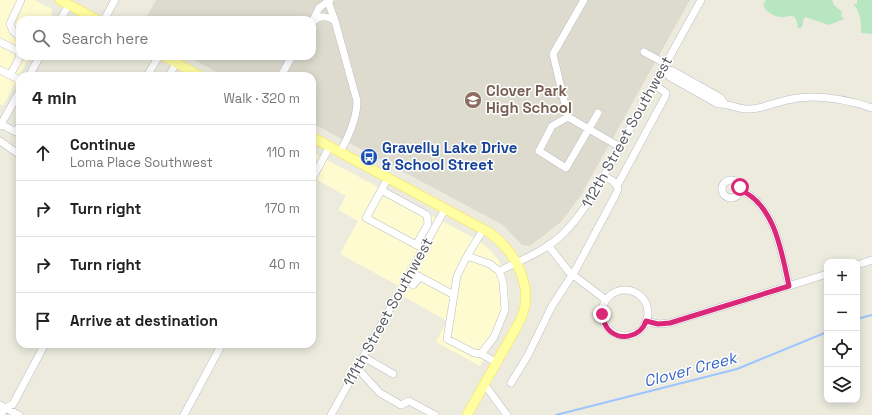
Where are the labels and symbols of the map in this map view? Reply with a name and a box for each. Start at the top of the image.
street label: 112th Street Southwest [577,53,676,211]
place label: Clover Park High School [486,81,572,117]
school or university icon: Clover Park High School [463,90,483,110]
place label: Gravelly Lake Drive & School Street [382,138,518,174]
bus stop icon: Gravelly Lake Drive & School Street [359,147,379,167]
route start [731,178,749,196]
street label: 111th Street Southwest [339,234,437,390]
route end [593,305,611,323]
water label: Clover Creek [641,346,741,392]

